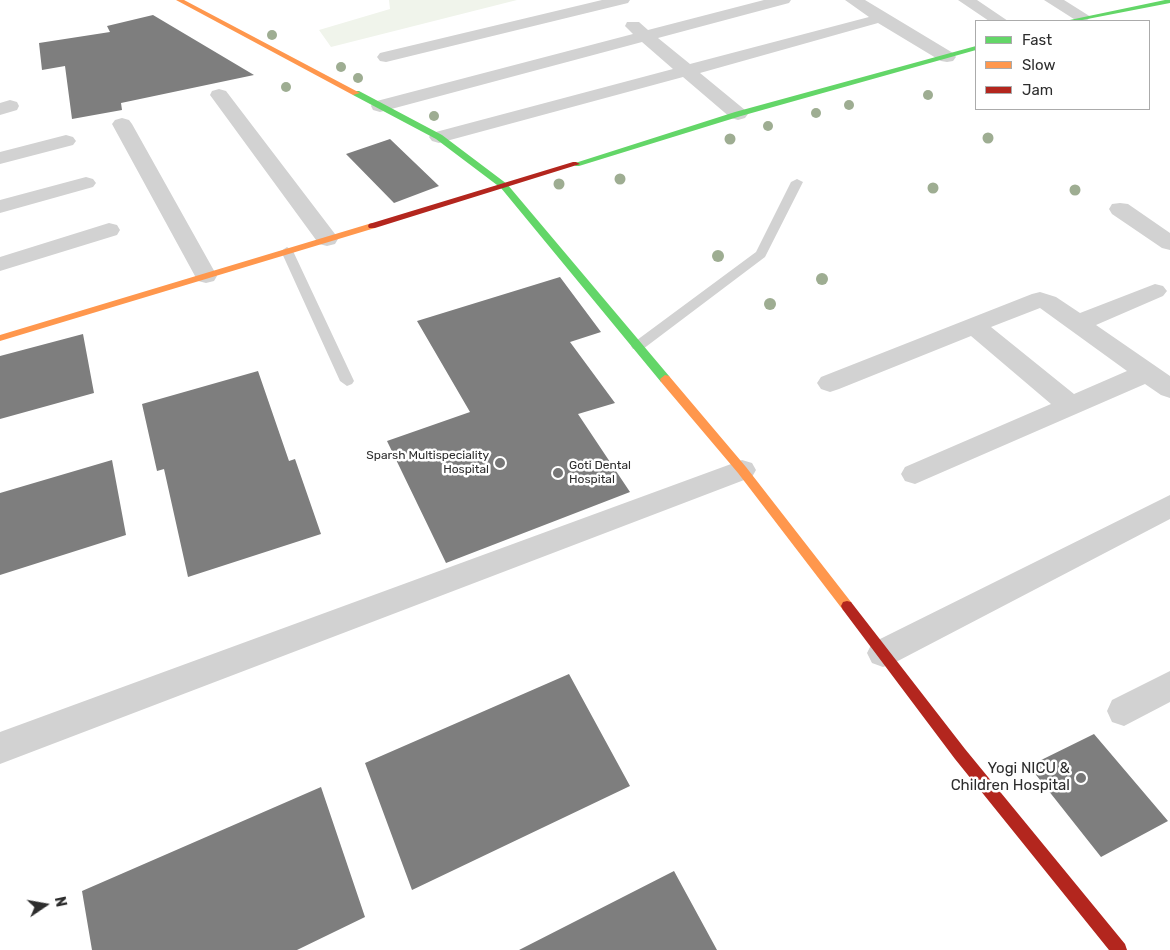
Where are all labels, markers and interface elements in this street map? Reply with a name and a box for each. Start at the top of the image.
legend [975,20,1150,110]
text: Fast [1022,31,1052,49]
text: Slow [1022,56,1055,74]
text: Jam [1022,81,1053,99]
place label: Sparsh Multispeciality Hospital [366,449,489,477]
marker: Sparsh Multispeciality Hospital [493,456,507,470]
place label: Goti Dental Hospital [569,459,631,487]
marker: Goti Dental Hospital [551,466,565,480]
place label: Yogi NICU & Children Hospital [951,760,1070,795]
marker: Yogi NICU & Children Hospital [1074,771,1088,785]
north arrow [20,880,70,930]
text: N [51,895,70,908]

